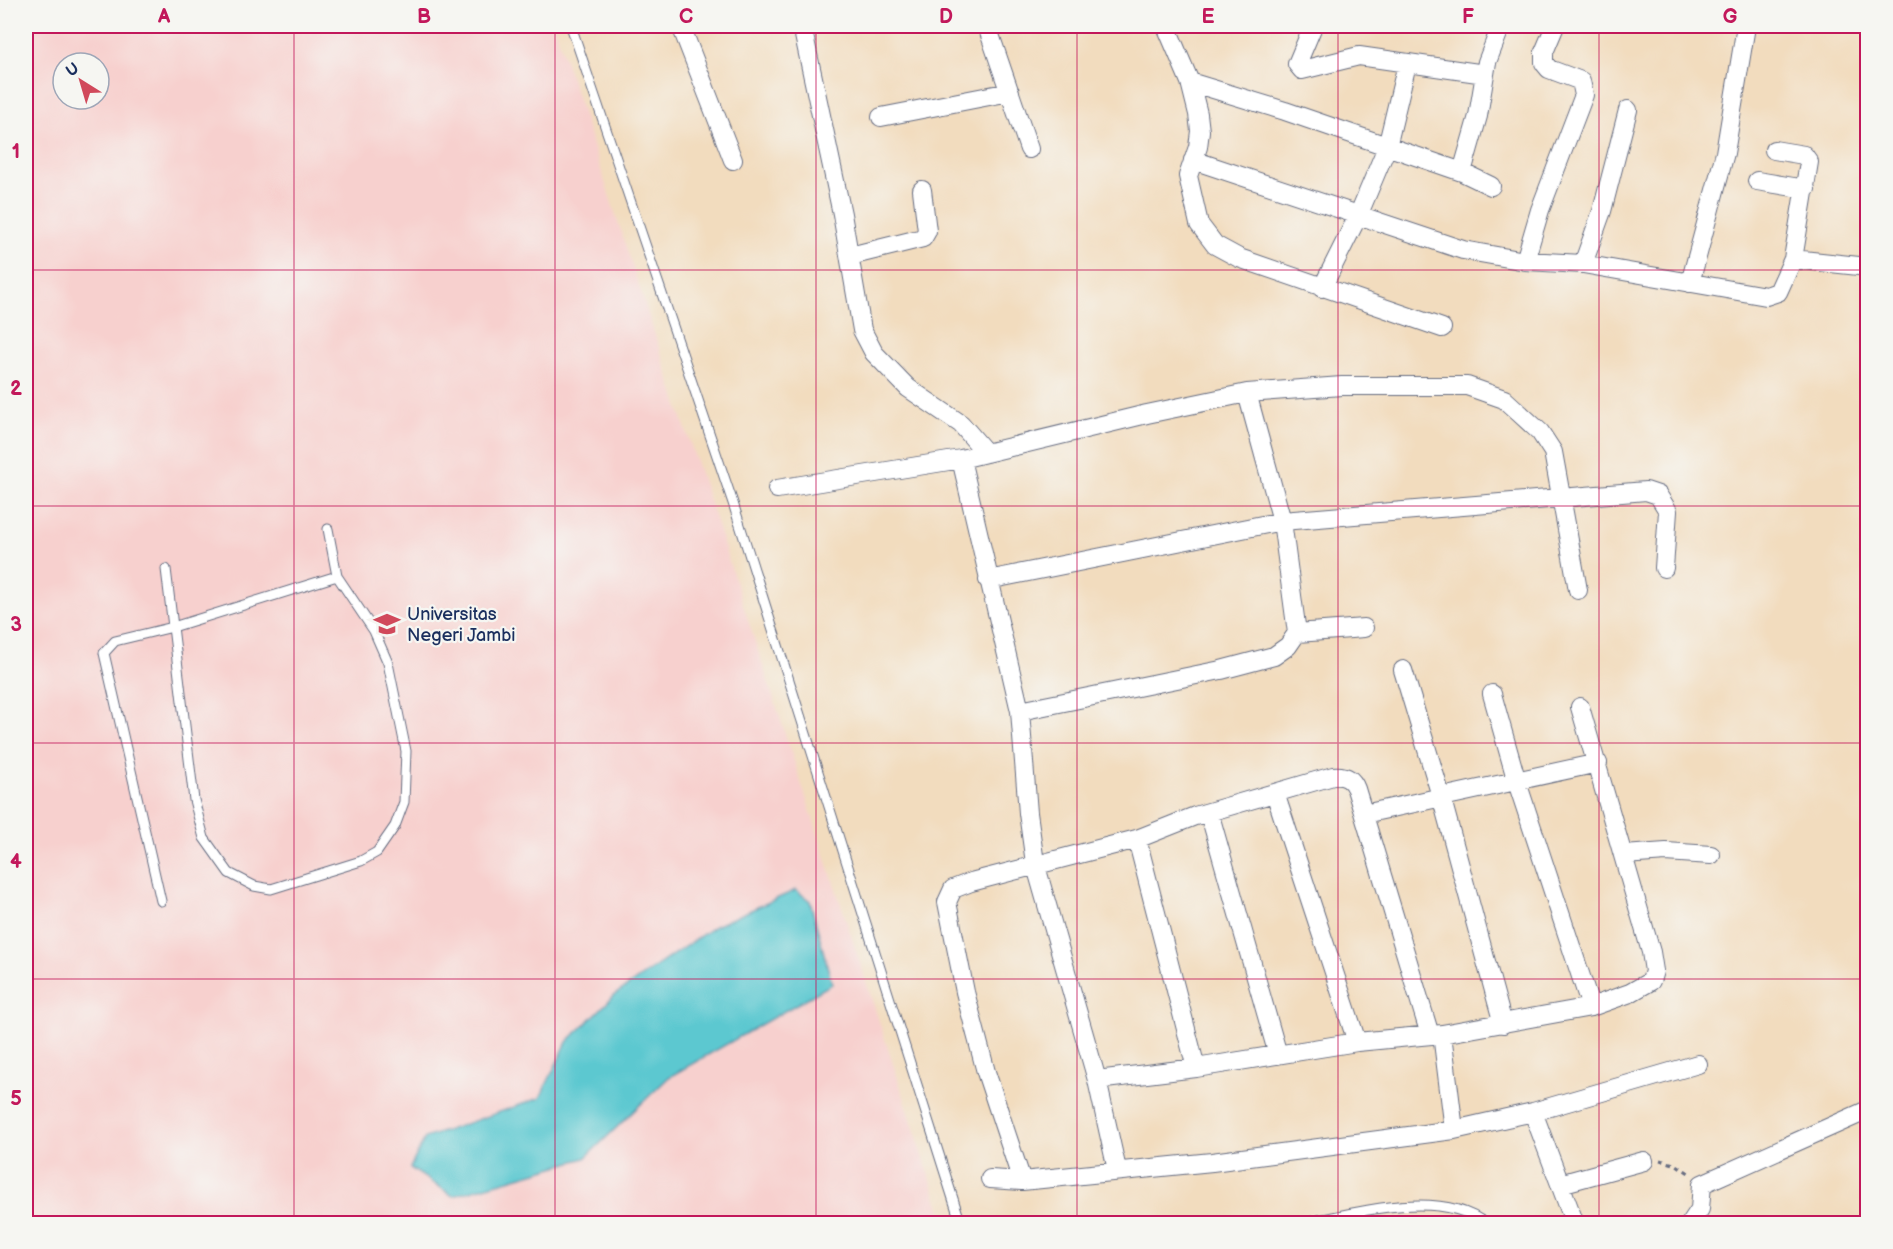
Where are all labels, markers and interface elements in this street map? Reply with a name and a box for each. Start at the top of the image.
text: A [157,5,171,29]
text: B [417,5,431,29]
text: C [679,5,693,29]
text: D [939,5,953,29]
text: E [1202,5,1215,29]
text: F [1462,5,1474,29]
text: G [1723,5,1738,29]
north arrow [51,51,111,111]
text: U [63,59,83,81]
text: 1 [12,140,20,164]
text: 2 [10,377,22,401]
place label: Universitas Negeri Jambi [407,604,516,646]
school or university icon: Universitas Negeri Jambi [372,609,402,639]
text: 3 [10,613,22,637]
text: 4 [10,850,22,874]
text: 5 [10,1087,22,1111]

